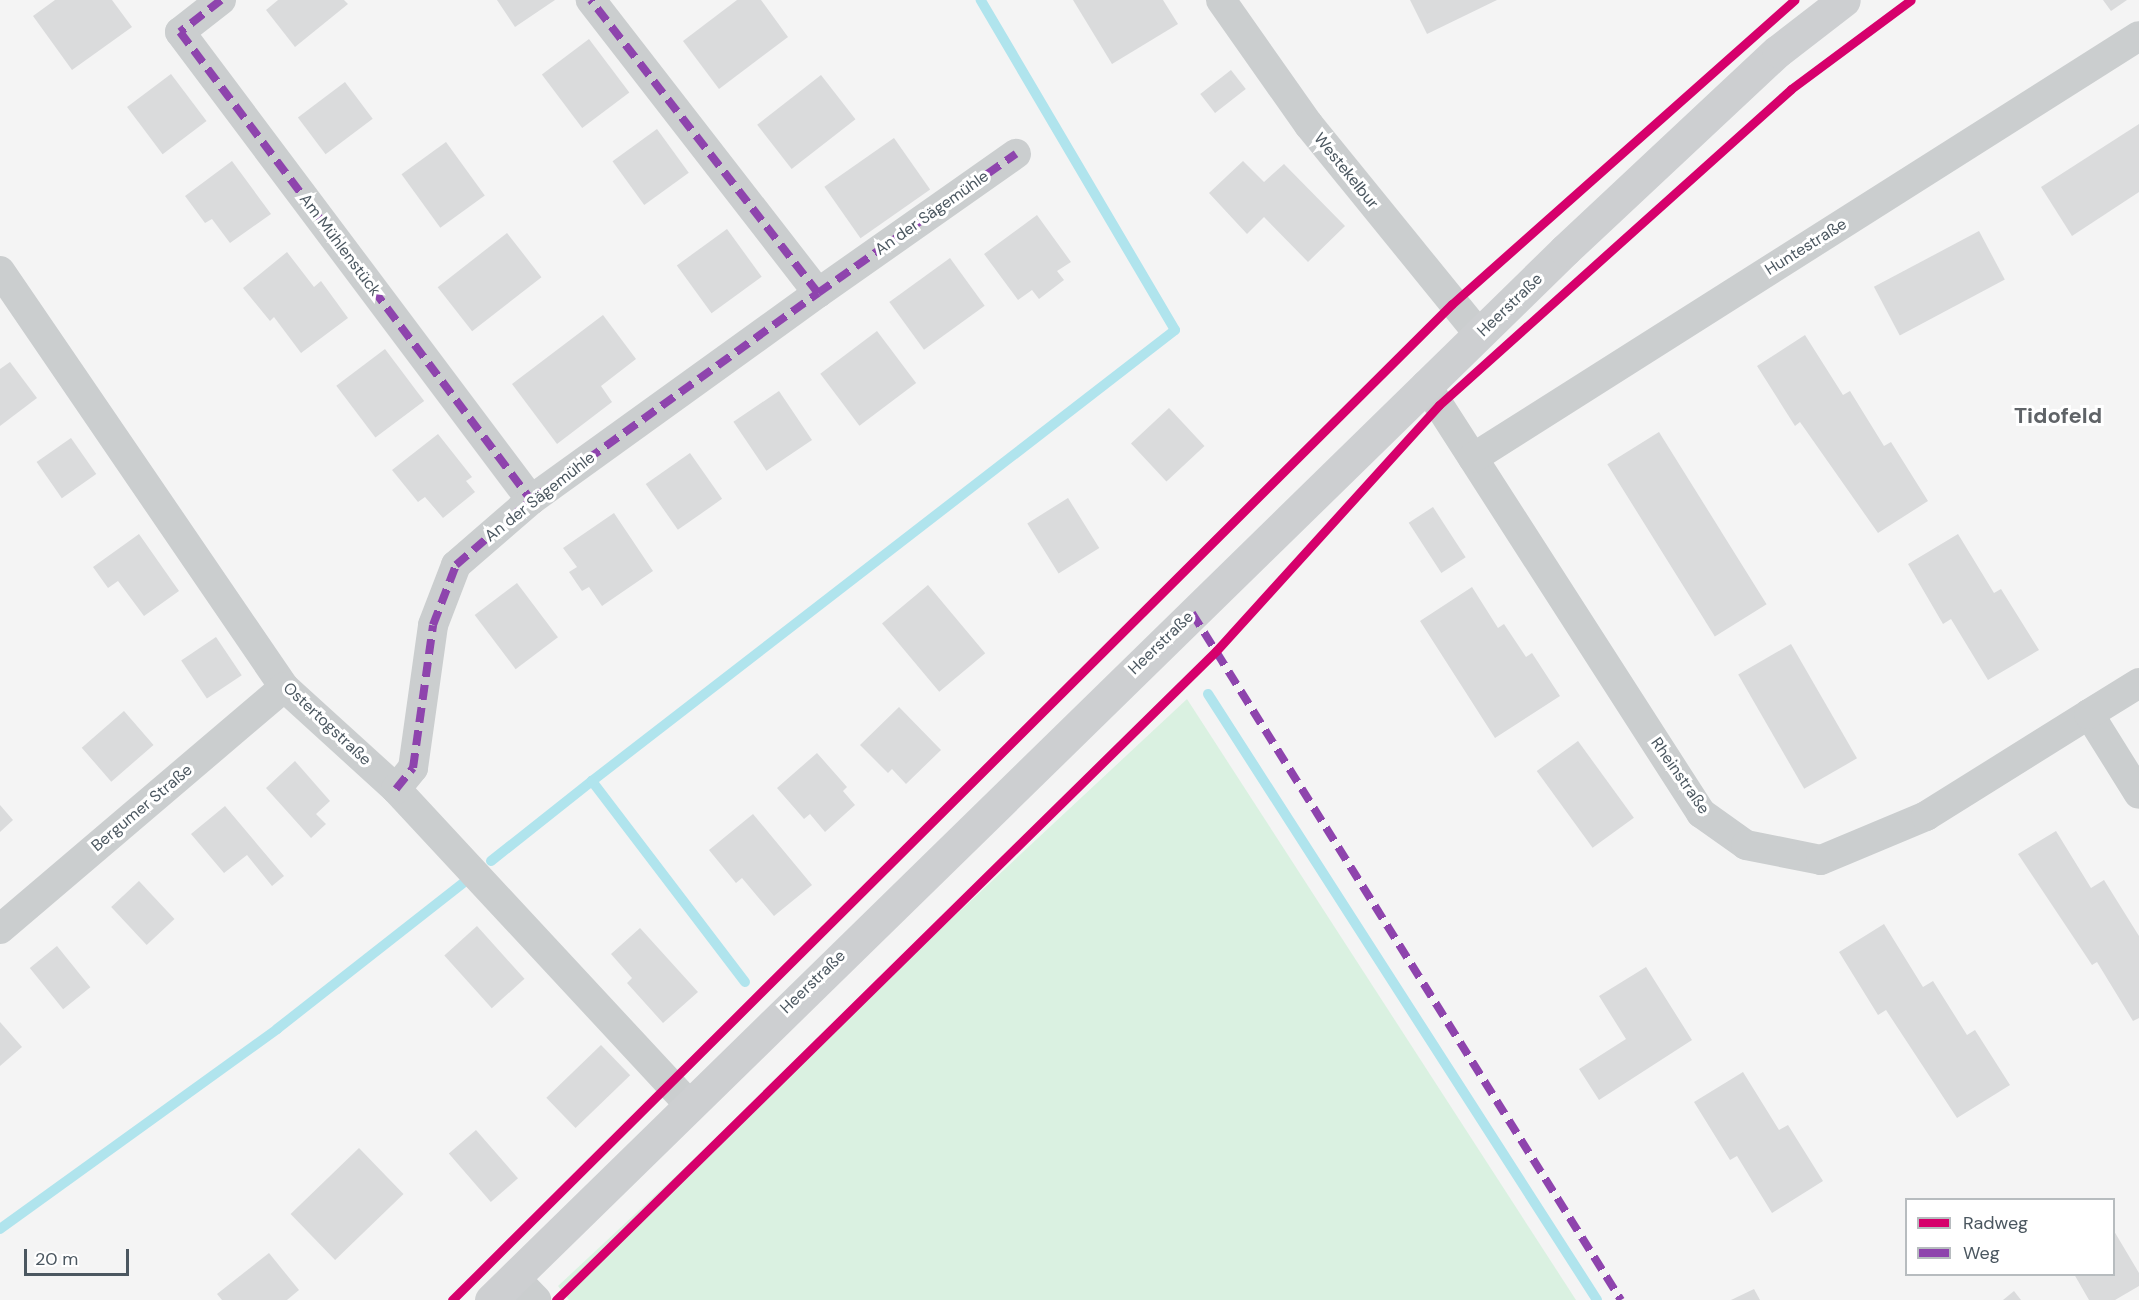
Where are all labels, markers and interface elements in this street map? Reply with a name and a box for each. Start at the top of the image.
street label: Westekelbur [1310,129,1382,213]
street label: An der Sägemühle [871,167,993,259]
street label: Am Mühlenstück [295,190,385,300]
street label: Huntestraße [1762,214,1850,280]
street label: Heerstraße [1473,269,1547,341]
district label: Tidofeld [2014,403,2102,429]
street label: An der Sägemühle [481,448,599,546]
street label: Heerstraße [1124,607,1198,679]
street label: Ostertogstraße [279,678,375,770]
street label: Rheinstraße [1647,734,1713,818]
street label: Bergumer Straße [88,760,196,856]
street label: Heerstraße [776,946,850,1018]
legend [1905,1198,2115,1276]
text: Radweg [1963,1211,2028,1235]
scale bar [27,1237,132,1275]
text: Weg [1963,1241,2000,1265]
text: 20 m [35,1247,78,1271]

